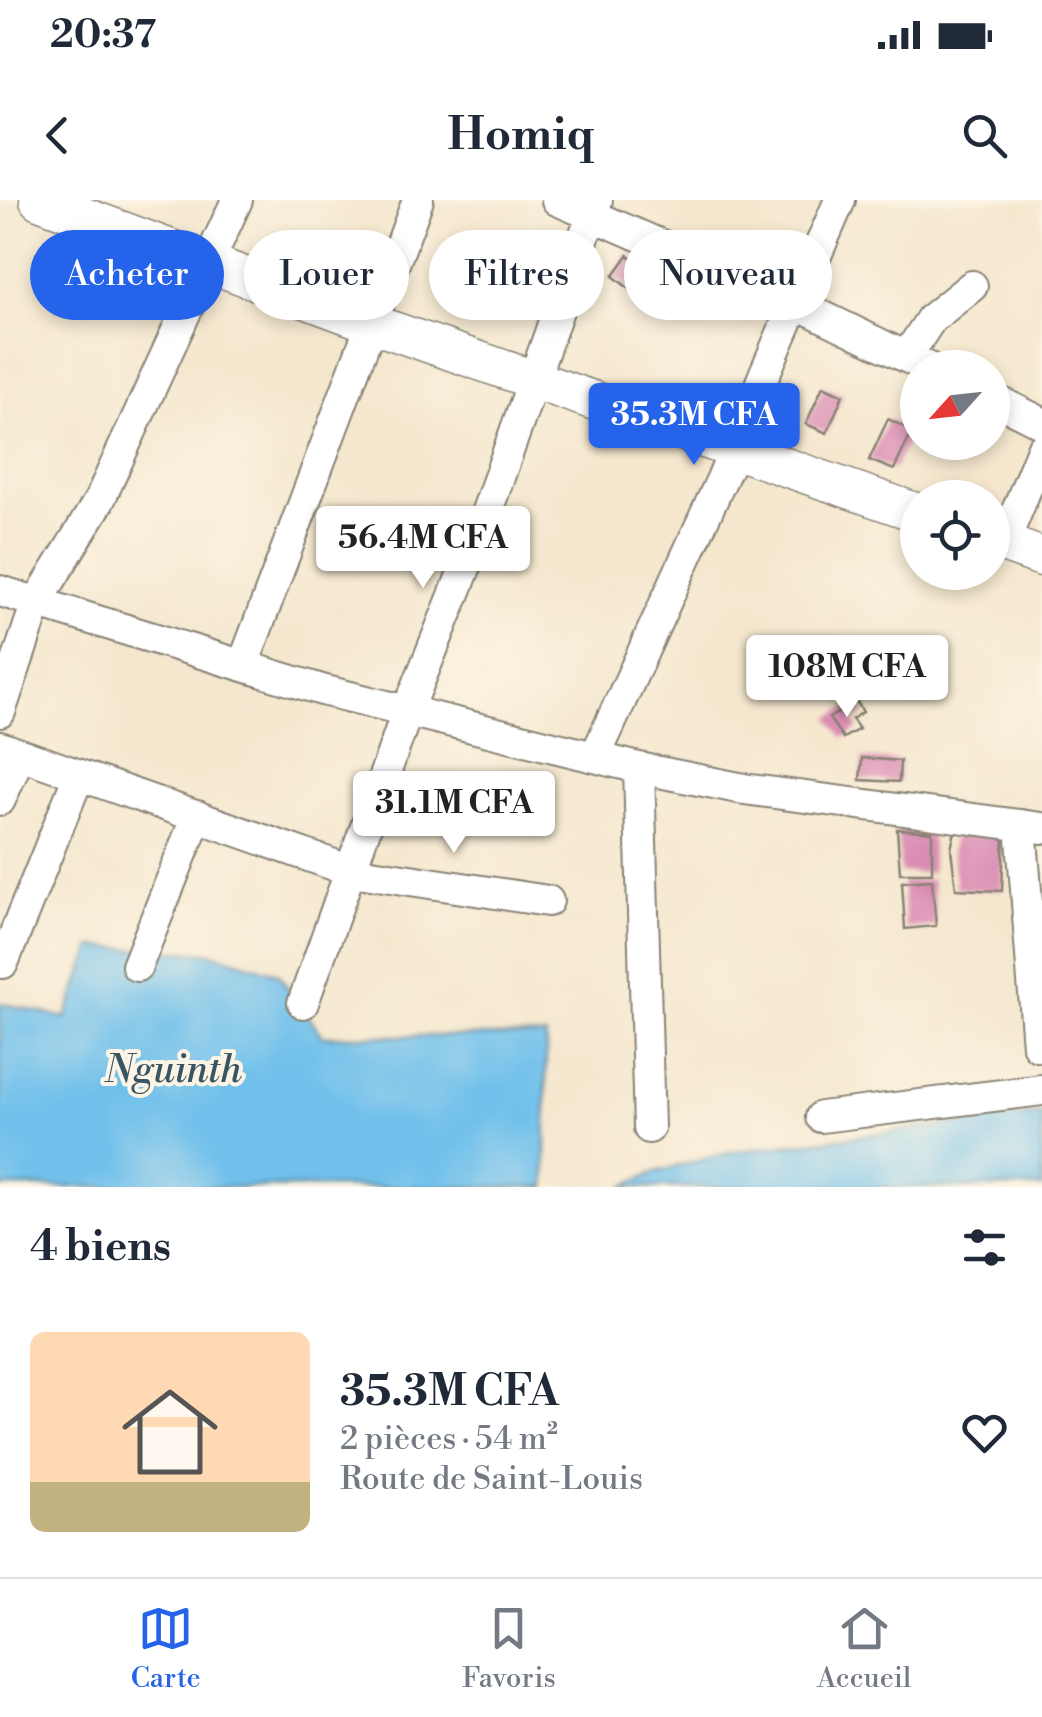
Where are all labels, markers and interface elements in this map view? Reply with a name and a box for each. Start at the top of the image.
text: 20:37 [50,12,156,59]
text: Homiq [448,107,594,164]
icon: back [30,108,85,163]
icon: search [957,108,1012,163]
chip: Acheter [30,230,224,320]
chip: Louer [244,230,409,320]
chip: Filtres [429,230,604,320]
chip: Nouveau [624,230,832,320]
north arrow [900,350,1010,460]
map controls [900,350,1010,590]
pin: 35.3M CFA [580,383,808,468]
text: 35.3M CFA [611,395,777,435]
button: locate [900,480,1010,590]
pin: 56.4M CFA [309,506,537,591]
text: 56.4M CFA [338,518,508,558]
pin: 108M CFA [744,635,950,720]
text: 108M CFA [768,647,926,687]
pin: 31.1M CFA [340,771,568,856]
text: 31.1M CFA [375,783,533,823]
water label: Nguinth [103,1047,243,1094]
icon: filters [957,1220,1012,1275]
text: 4 biens [30,1221,171,1274]
text: 35.3M CFA [340,1366,559,1419]
icon: home [110,1372,230,1492]
icon: heart [957,1405,1012,1460]
text: 2 pièces · 54 m² [340,1419,558,1459]
text: Route de Saint-Louis [340,1459,643,1499]
tab: Carte [131,1601,201,1696]
tab: Favoris [462,1601,556,1696]
tab: Accueil [817,1601,911,1696]

